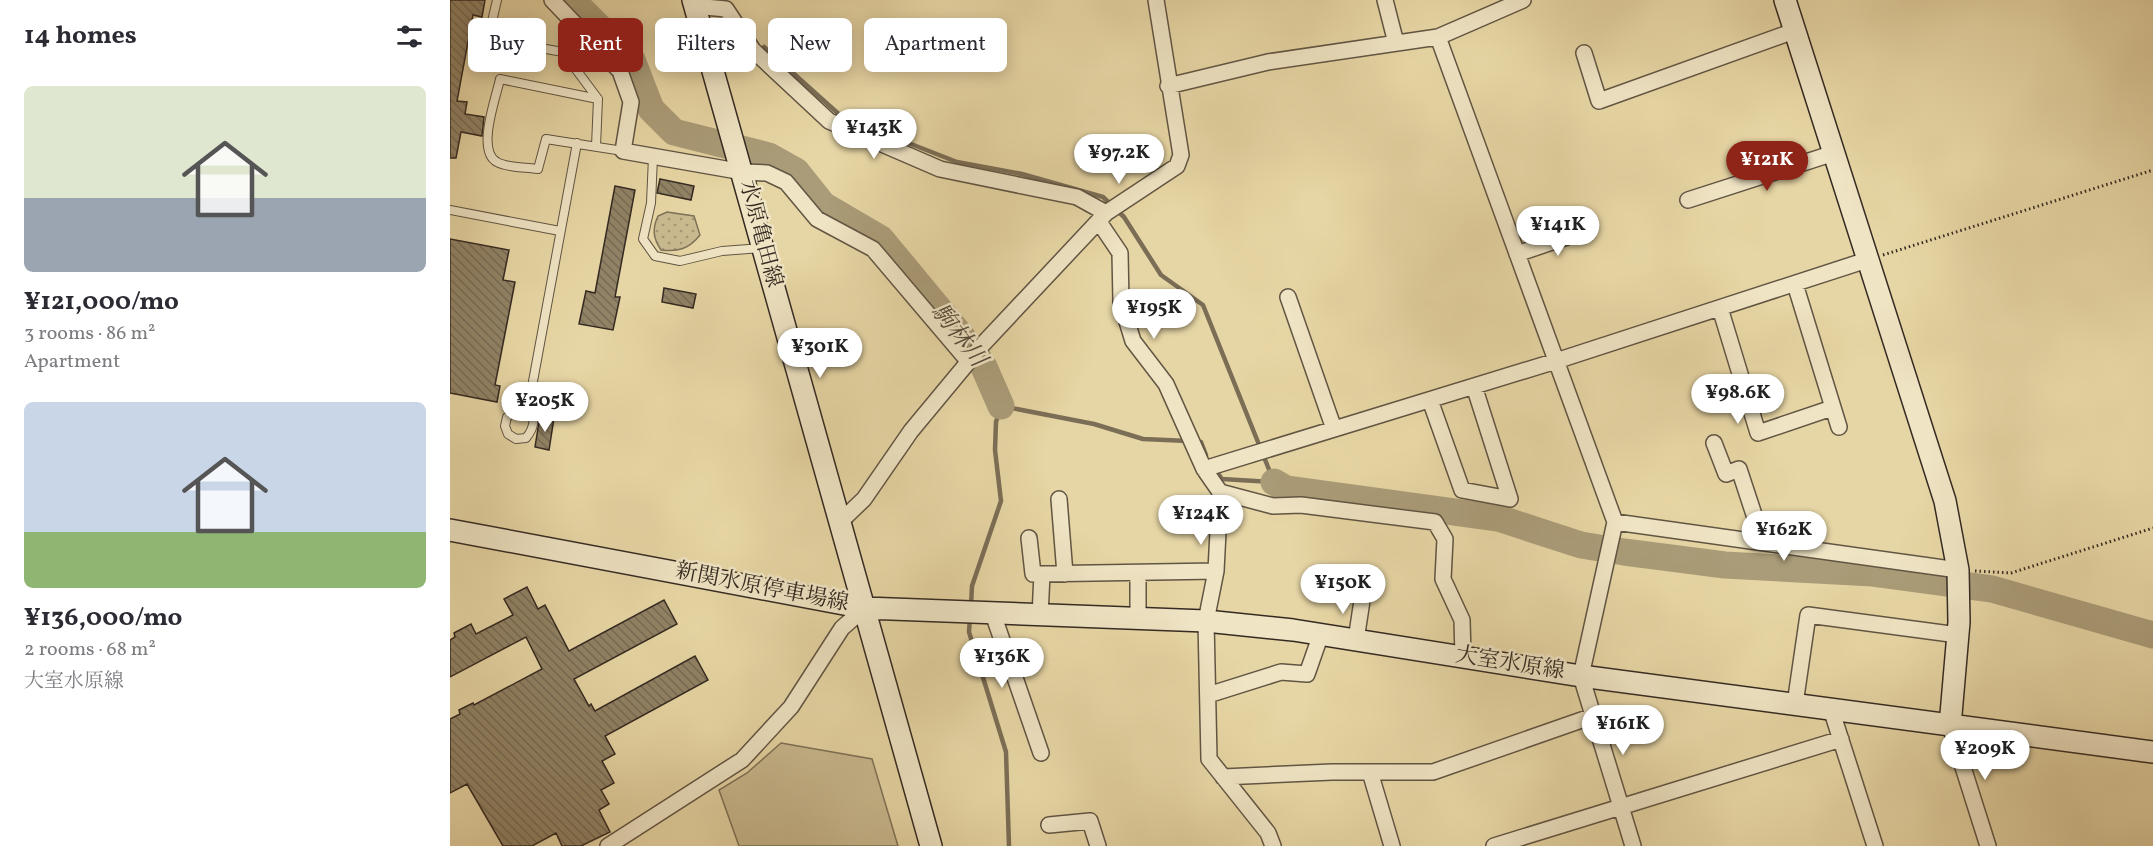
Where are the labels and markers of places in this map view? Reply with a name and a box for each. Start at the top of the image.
pin: ¥143K [832,109,916,160]
pin: ¥97.2K [1070,134,1168,185]
pin: ¥121K [1725,141,1809,192]
pin: ¥141K [1516,206,1600,257]
pin: ¥195K [1112,289,1196,340]
pin: ¥301K [778,328,862,379]
pin: ¥98.6K [1689,374,1787,425]
pin: ¥205K [503,382,587,433]
pin: ¥124K [1159,495,1243,546]
pin: ¥162K [1742,511,1826,562]
pin: ¥150K [1301,564,1385,615]
pin: ¥136K [960,638,1044,689]
pin: ¥161K [1581,705,1665,756]
pin: ¥209K [1943,730,2027,781]

